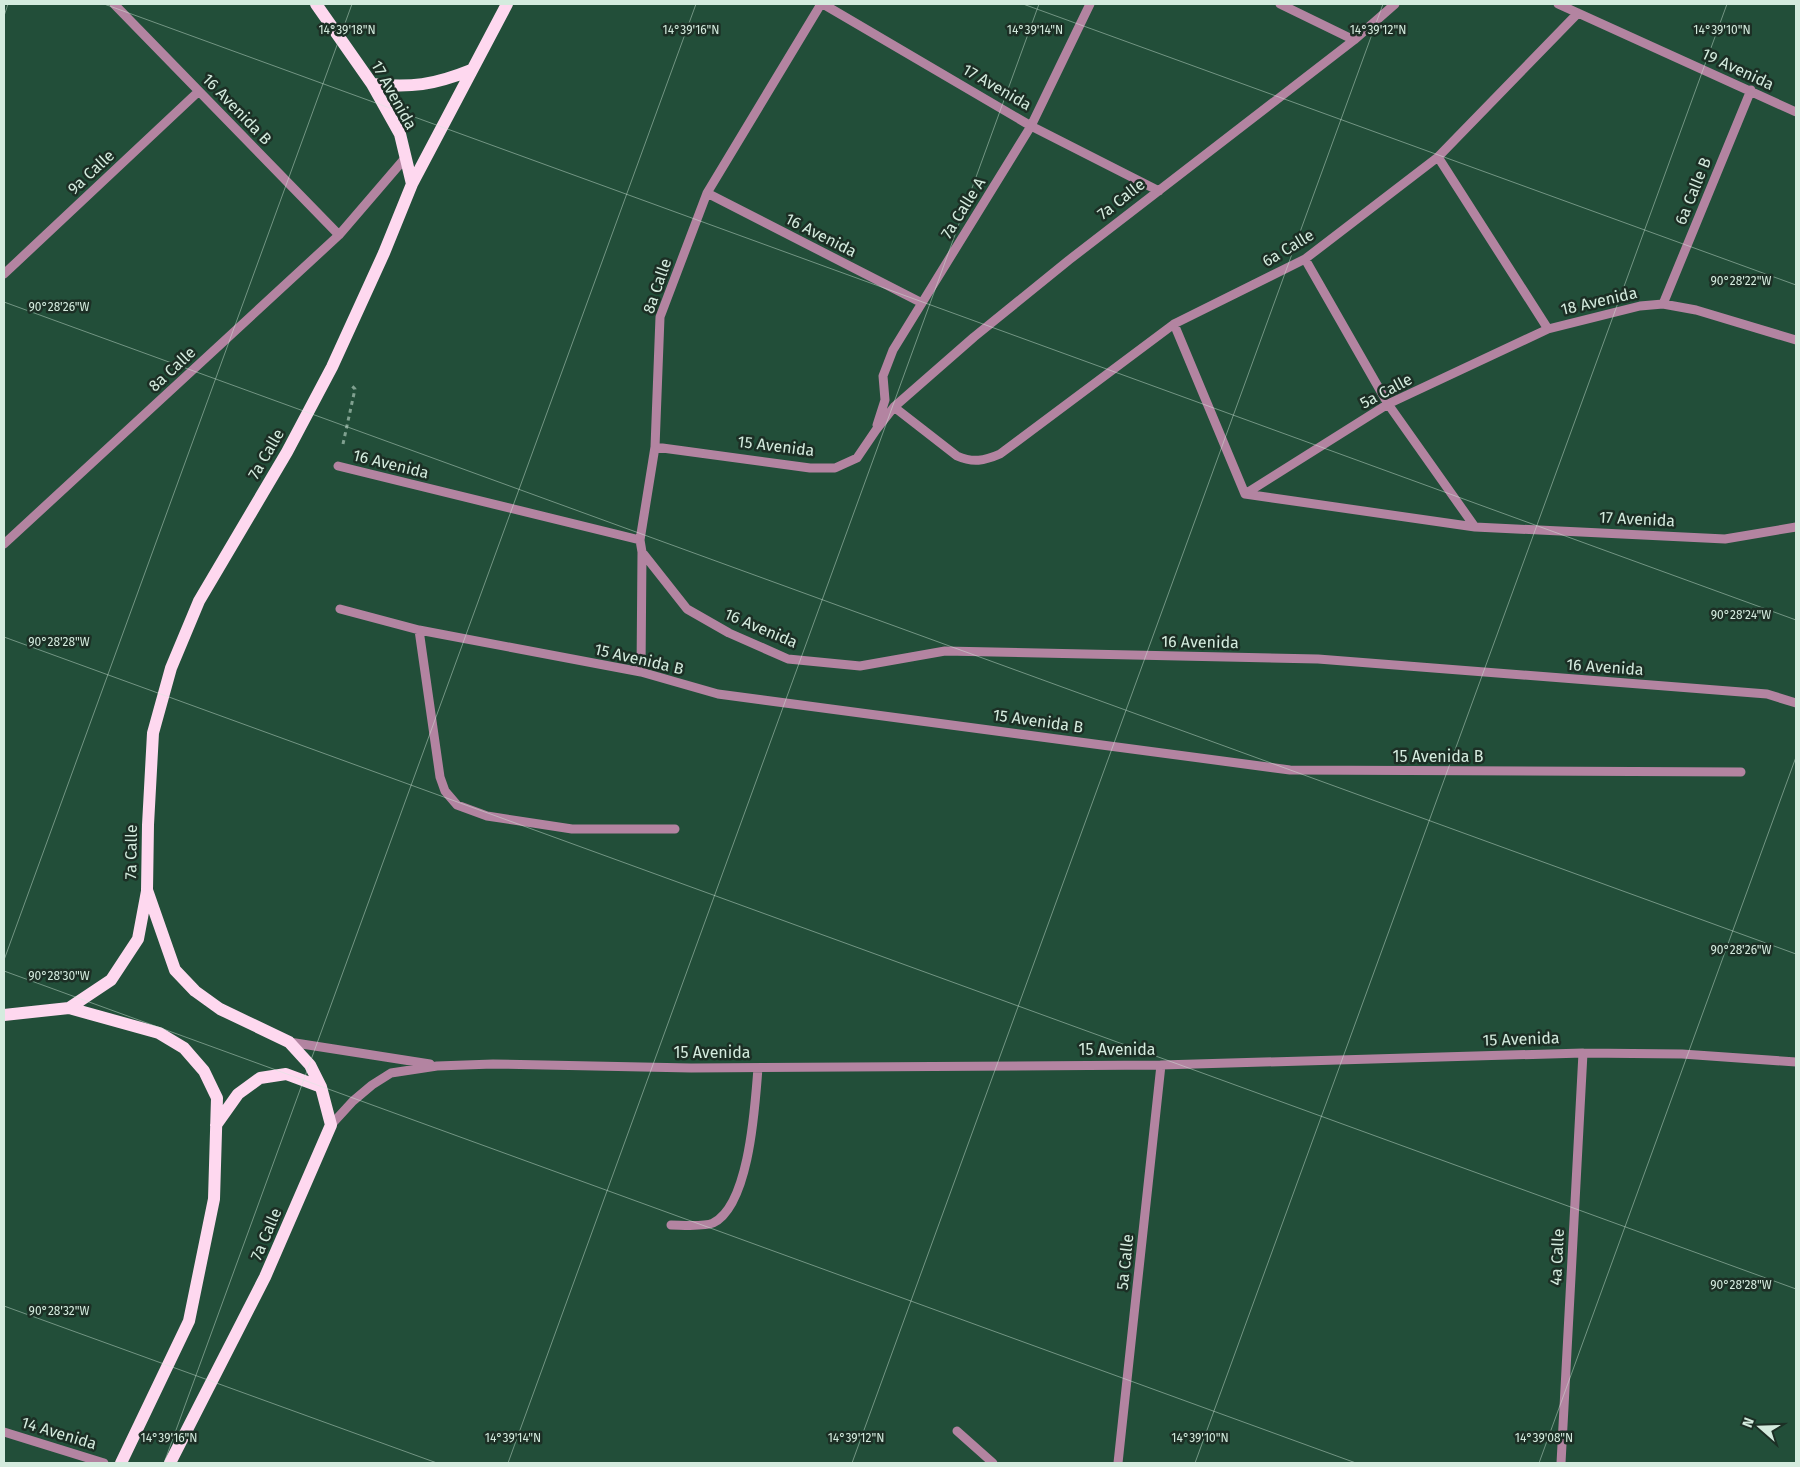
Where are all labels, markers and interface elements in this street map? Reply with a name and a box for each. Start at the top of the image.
text: 14°39'18"N [318,23,376,37]
text: 14°39'16"N [663,23,719,37]
text: 14°39'14"N [1007,23,1063,37]
text: 14°39'12"N [1350,23,1406,37]
text: 14°39'10"N [1693,23,1751,37]
street label: 19 Avenida [1699,44,1777,94]
street label: 17 Avenida [367,57,421,133]
street label: 17 Avenida [959,60,1035,114]
street label: 16 Avenida B [198,69,276,149]
street label: 9a Calle [64,146,118,198]
street label: 6a Calle B [1671,154,1715,227]
street label: 7a Calle A [937,173,990,242]
street label: 7a Calle [1094,175,1148,223]
street label: 16 Avenida [782,209,860,261]
street label: 6a Calle [1259,225,1317,271]
street label: 8a Calle [639,256,675,316]
text: 90°28'22"W [1711,274,1772,288]
street label: 18 Avenida [1559,283,1639,319]
text: 90°28'26"W [28,300,90,314]
street label: 8a Calle [145,343,199,395]
street label: 5a Calle [1357,369,1415,413]
street label: 7a Calle [244,425,288,483]
street label: 15 Avenida [737,432,815,460]
street label: 16 Avenida [351,445,431,483]
street label: 17 Avenida [1598,508,1676,530]
street label: 16 Avenida [722,604,800,652]
text: 90°28'24"W [1711,608,1771,622]
street label: 16 Avenida [1161,632,1239,652]
text: 90°28'28"W [28,635,90,649]
street label: 15 Avenida B [593,640,686,679]
street label: 16 Avenida [1566,655,1644,679]
street label: 15 Avenida B [992,705,1085,737]
street label: 15 Avenida B [1392,747,1484,766]
street label: 7a Calle [121,824,141,880]
text: 90°28'26"W [1710,943,1772,957]
text: 90°28'30"W [28,969,90,983]
street label: 15 Avenida [1482,1028,1560,1050]
street label: 15 Avenida [1078,1040,1156,1059]
street label: 15 Avenida [673,1043,751,1062]
street label: 7a Calle [247,1205,285,1263]
street label: 4a Calle [1546,1228,1568,1286]
street label: 5a Calle [1113,1233,1137,1291]
text: 90°28'28"W [1710,1278,1772,1292]
text: 90°28'32"W [29,1304,89,1318]
north arrow [1735,1402,1785,1452]
street label: 14 Avenida [19,1413,99,1453]
text: N [1739,1415,1758,1430]
text: 14°39'16"N [141,1431,197,1445]
text: 14°39'14"N [485,1431,541,1445]
text: 14°39'12"N [828,1431,884,1445]
text: 14°39'10"N [1171,1431,1229,1445]
text: 14°39'08"N [1515,1431,1573,1445]

